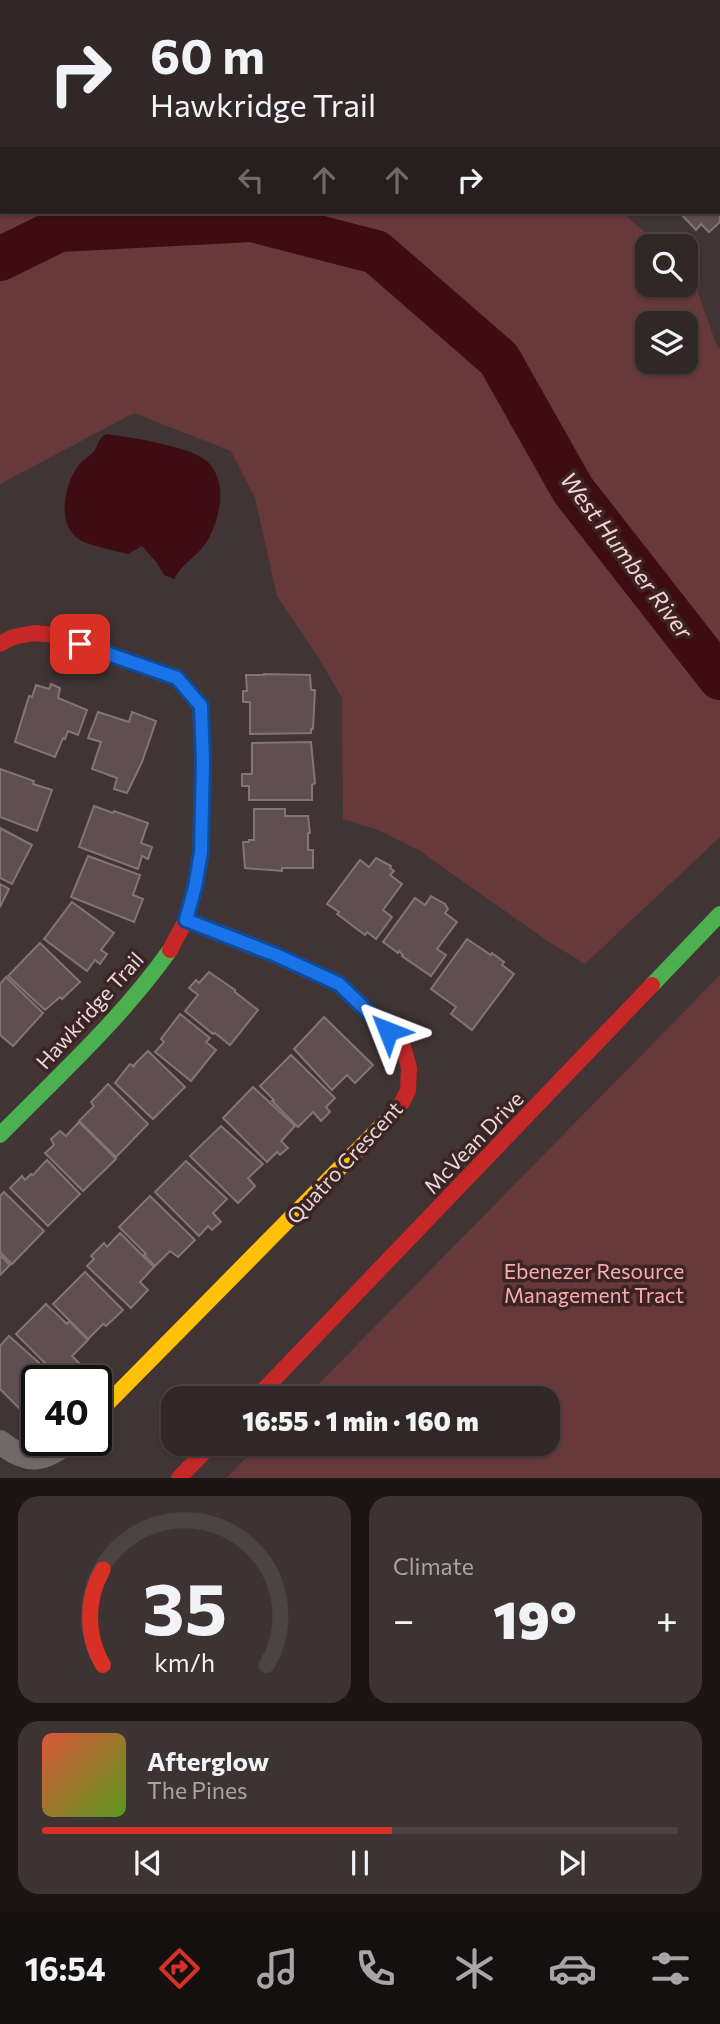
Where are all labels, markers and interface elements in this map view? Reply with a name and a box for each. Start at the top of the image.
text: 60 m [150,24,265,84]
icon: right [35,28,126,119]
text: Hawkridge Trail [150,84,376,124]
icon: left [232,161,270,199]
icon: ahead [305,161,343,199]
icon: ahead [378,161,416,199]
icon: right [451,161,489,199]
map controls [635,234,698,374]
button: search [635,234,698,297]
button: layers [635,311,698,374]
water label: West Humber River [555,466,699,645]
pin [50,614,110,674]
icon: arrive [61,625,99,663]
street label: Hawkridge Trail [30,946,148,1074]
position arrow [351,994,425,1068]
street label: McVean Drive [418,1086,528,1198]
street label: Quatro Crescent [281,1096,407,1228]
park label: Ebenezer Resource Management Tract [504,1258,684,1307]
speed limit sign: 40 [21,1365,112,1456]
text: 16:55 · 1 min · 160 m [242,1405,479,1436]
text: Climate [393,1552,474,1580]
text: 35 [142,1562,227,1651]
text: 19° [493,1586,577,1650]
text: − [393,1595,415,1642]
text: + [656,1595,678,1642]
text: km/h [154,1647,215,1677]
text: Afterglow [147,1745,269,1776]
text: The Pines [147,1776,248,1804]
icon: previous [129,1844,167,1882]
icon: pause [341,1844,379,1882]
icon: next [553,1844,591,1882]
icon: directions [155,1944,204,1993]
icon: music [253,1944,302,1993]
icon: phone [351,1944,400,1993]
icon: climate [450,1944,499,1993]
icon: car [548,1944,597,1993]
icon: filters [646,1944,695,1993]
text: 16:54 [25,1948,106,1988]

